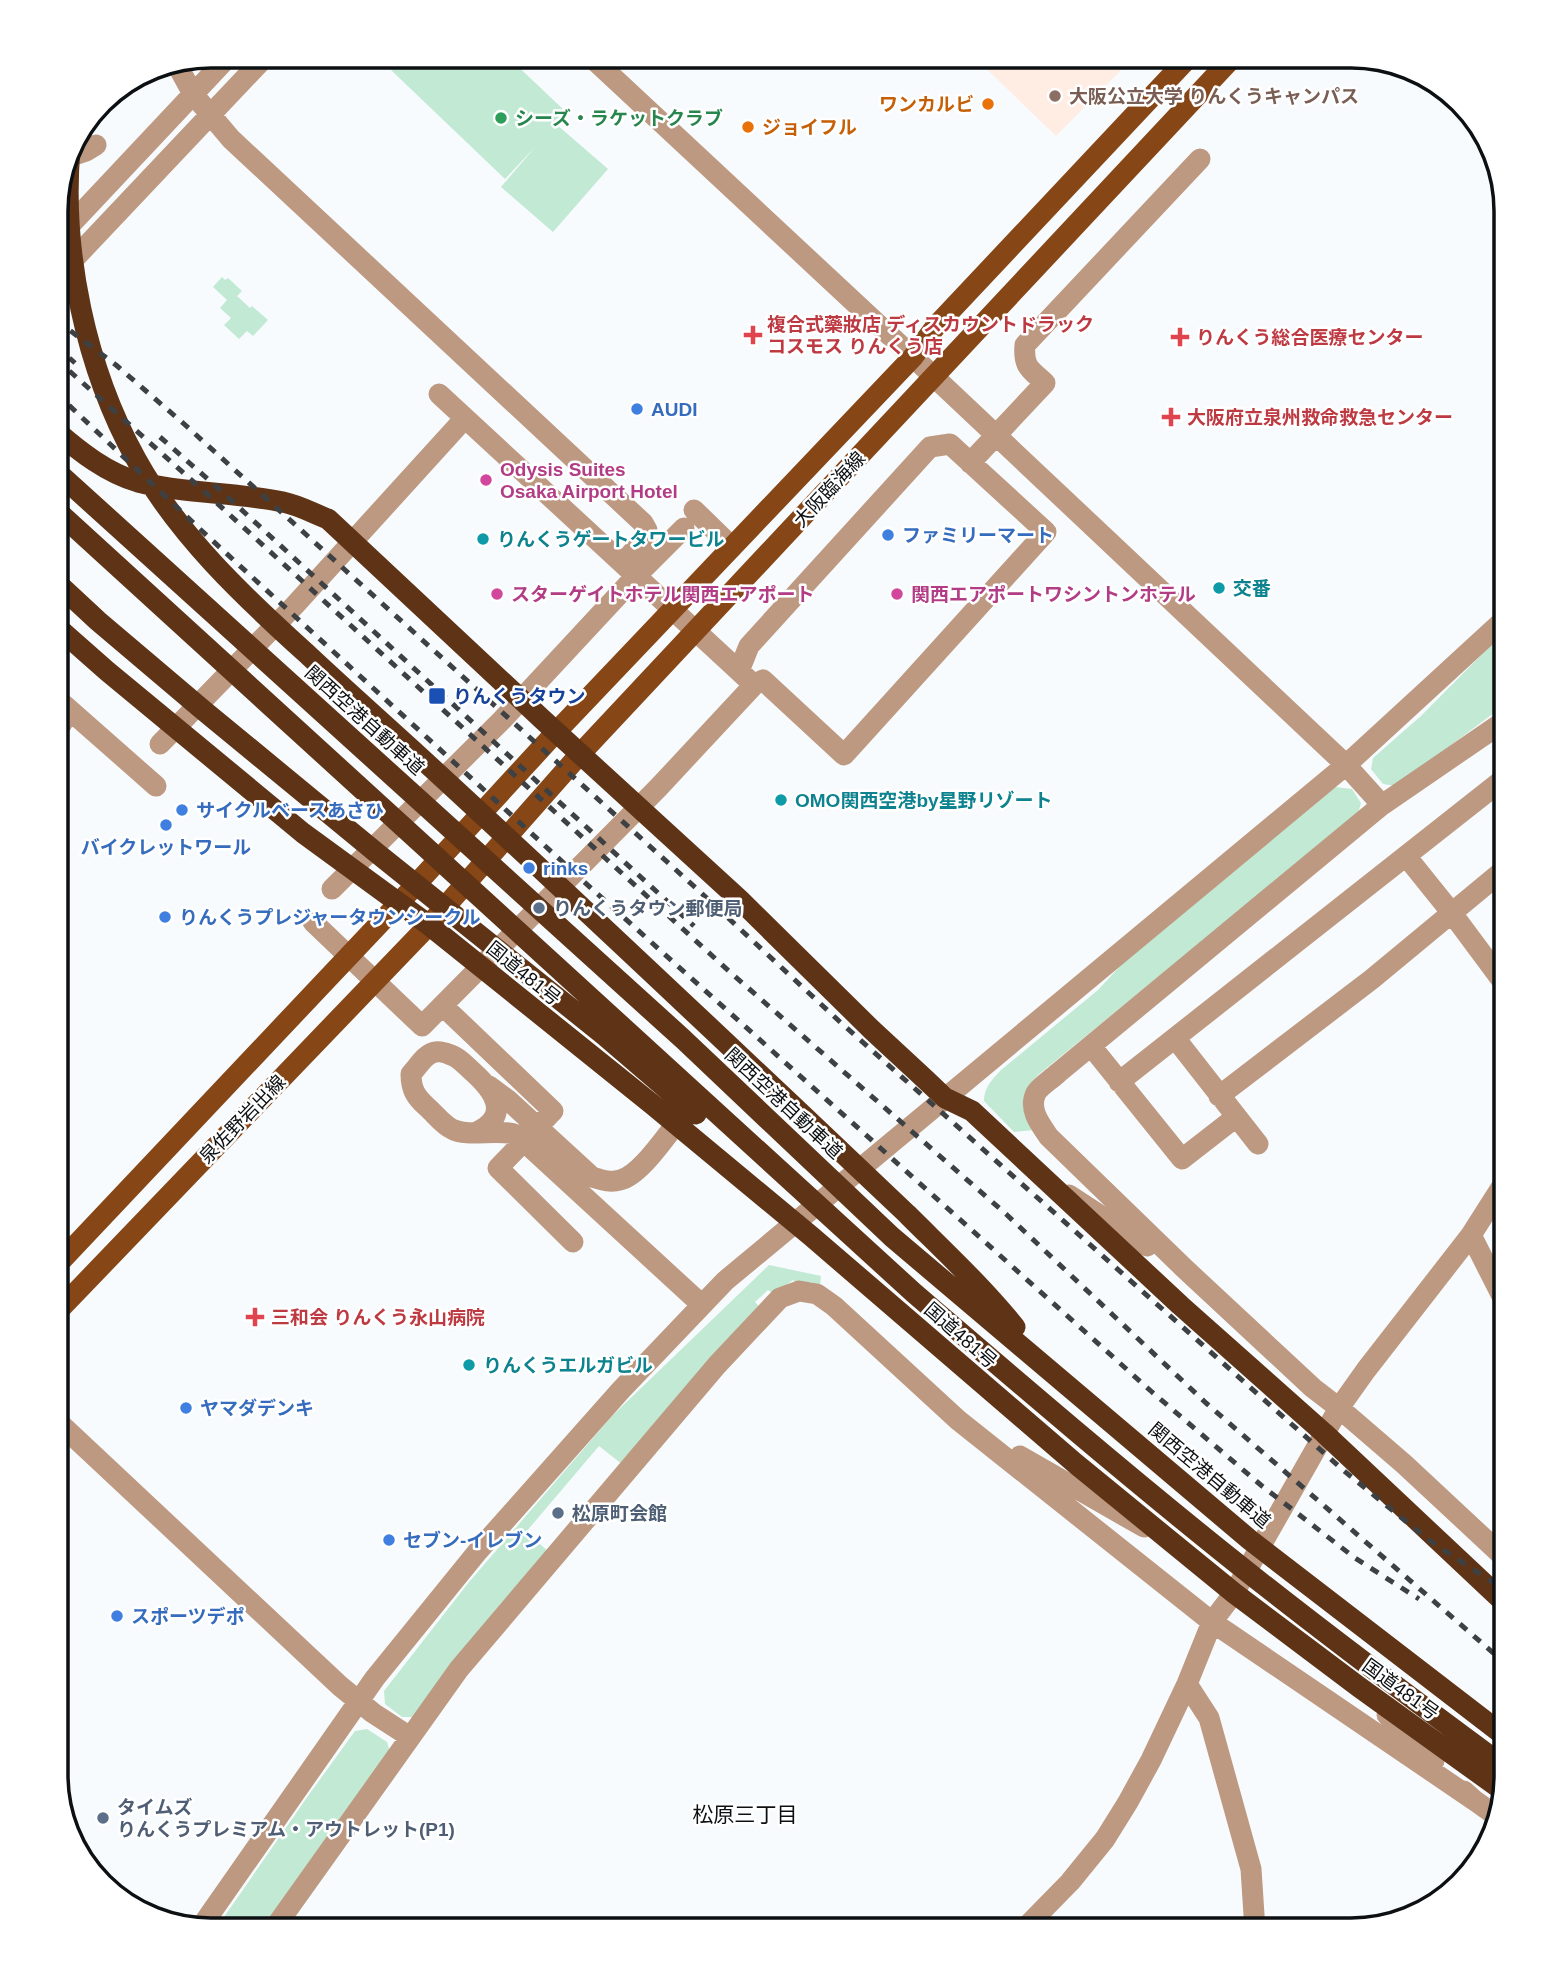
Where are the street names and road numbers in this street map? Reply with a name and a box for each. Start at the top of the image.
street label: 大阪臨海線 [789,447,869,531]
street label: 関西空港自動車道 [301,662,428,779]
street label: 国道481号 [483,937,565,1009]
street label: 関西空港自動車道 [721,1044,846,1163]
street label: 泉佐野岩出線 [195,1071,290,1168]
street label: 国道481号 [920,1298,1001,1372]
street label: 関西空港自動車道 [1145,1418,1275,1532]
street label: 国道481号 [1359,1655,1443,1724]

